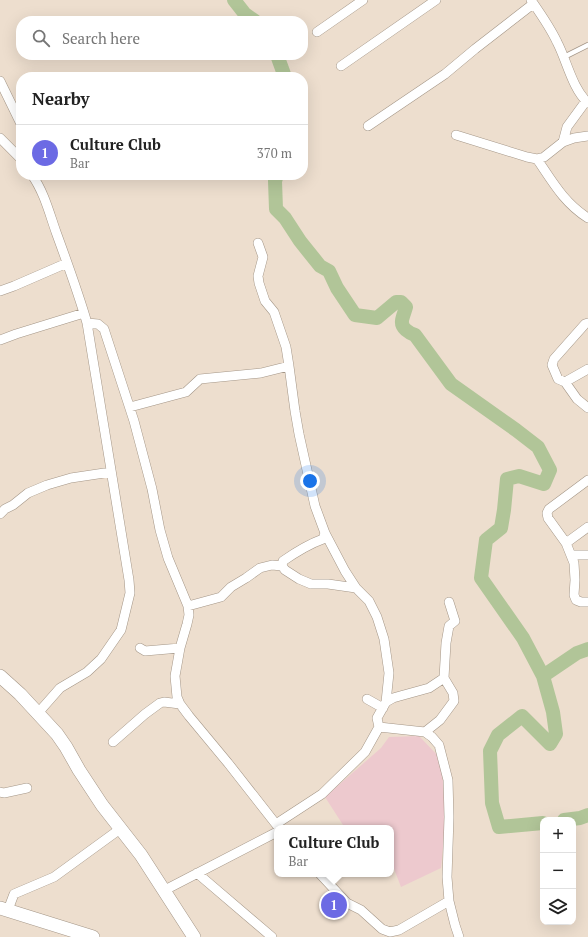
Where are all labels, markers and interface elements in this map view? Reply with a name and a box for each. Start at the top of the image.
search box [16,16,308,60]
icon: search [30,27,52,49]
text: Search here [62,28,140,48]
text: Nearby [32,87,90,110]
text: Culture Club [70,134,161,154]
text: 1 [41,144,49,162]
text: 370 m [257,144,292,162]
text: Bar [70,154,90,172]
your location [300,471,320,491]
map controls [540,817,576,925]
button: + [540,817,576,853]
popup [274,825,394,877]
text: Culture Club [289,832,379,852]
text: Bar [289,852,308,870]
button: − [540,853,576,889]
button: layers [540,889,576,925]
pin: 1 [321,890,347,920]

